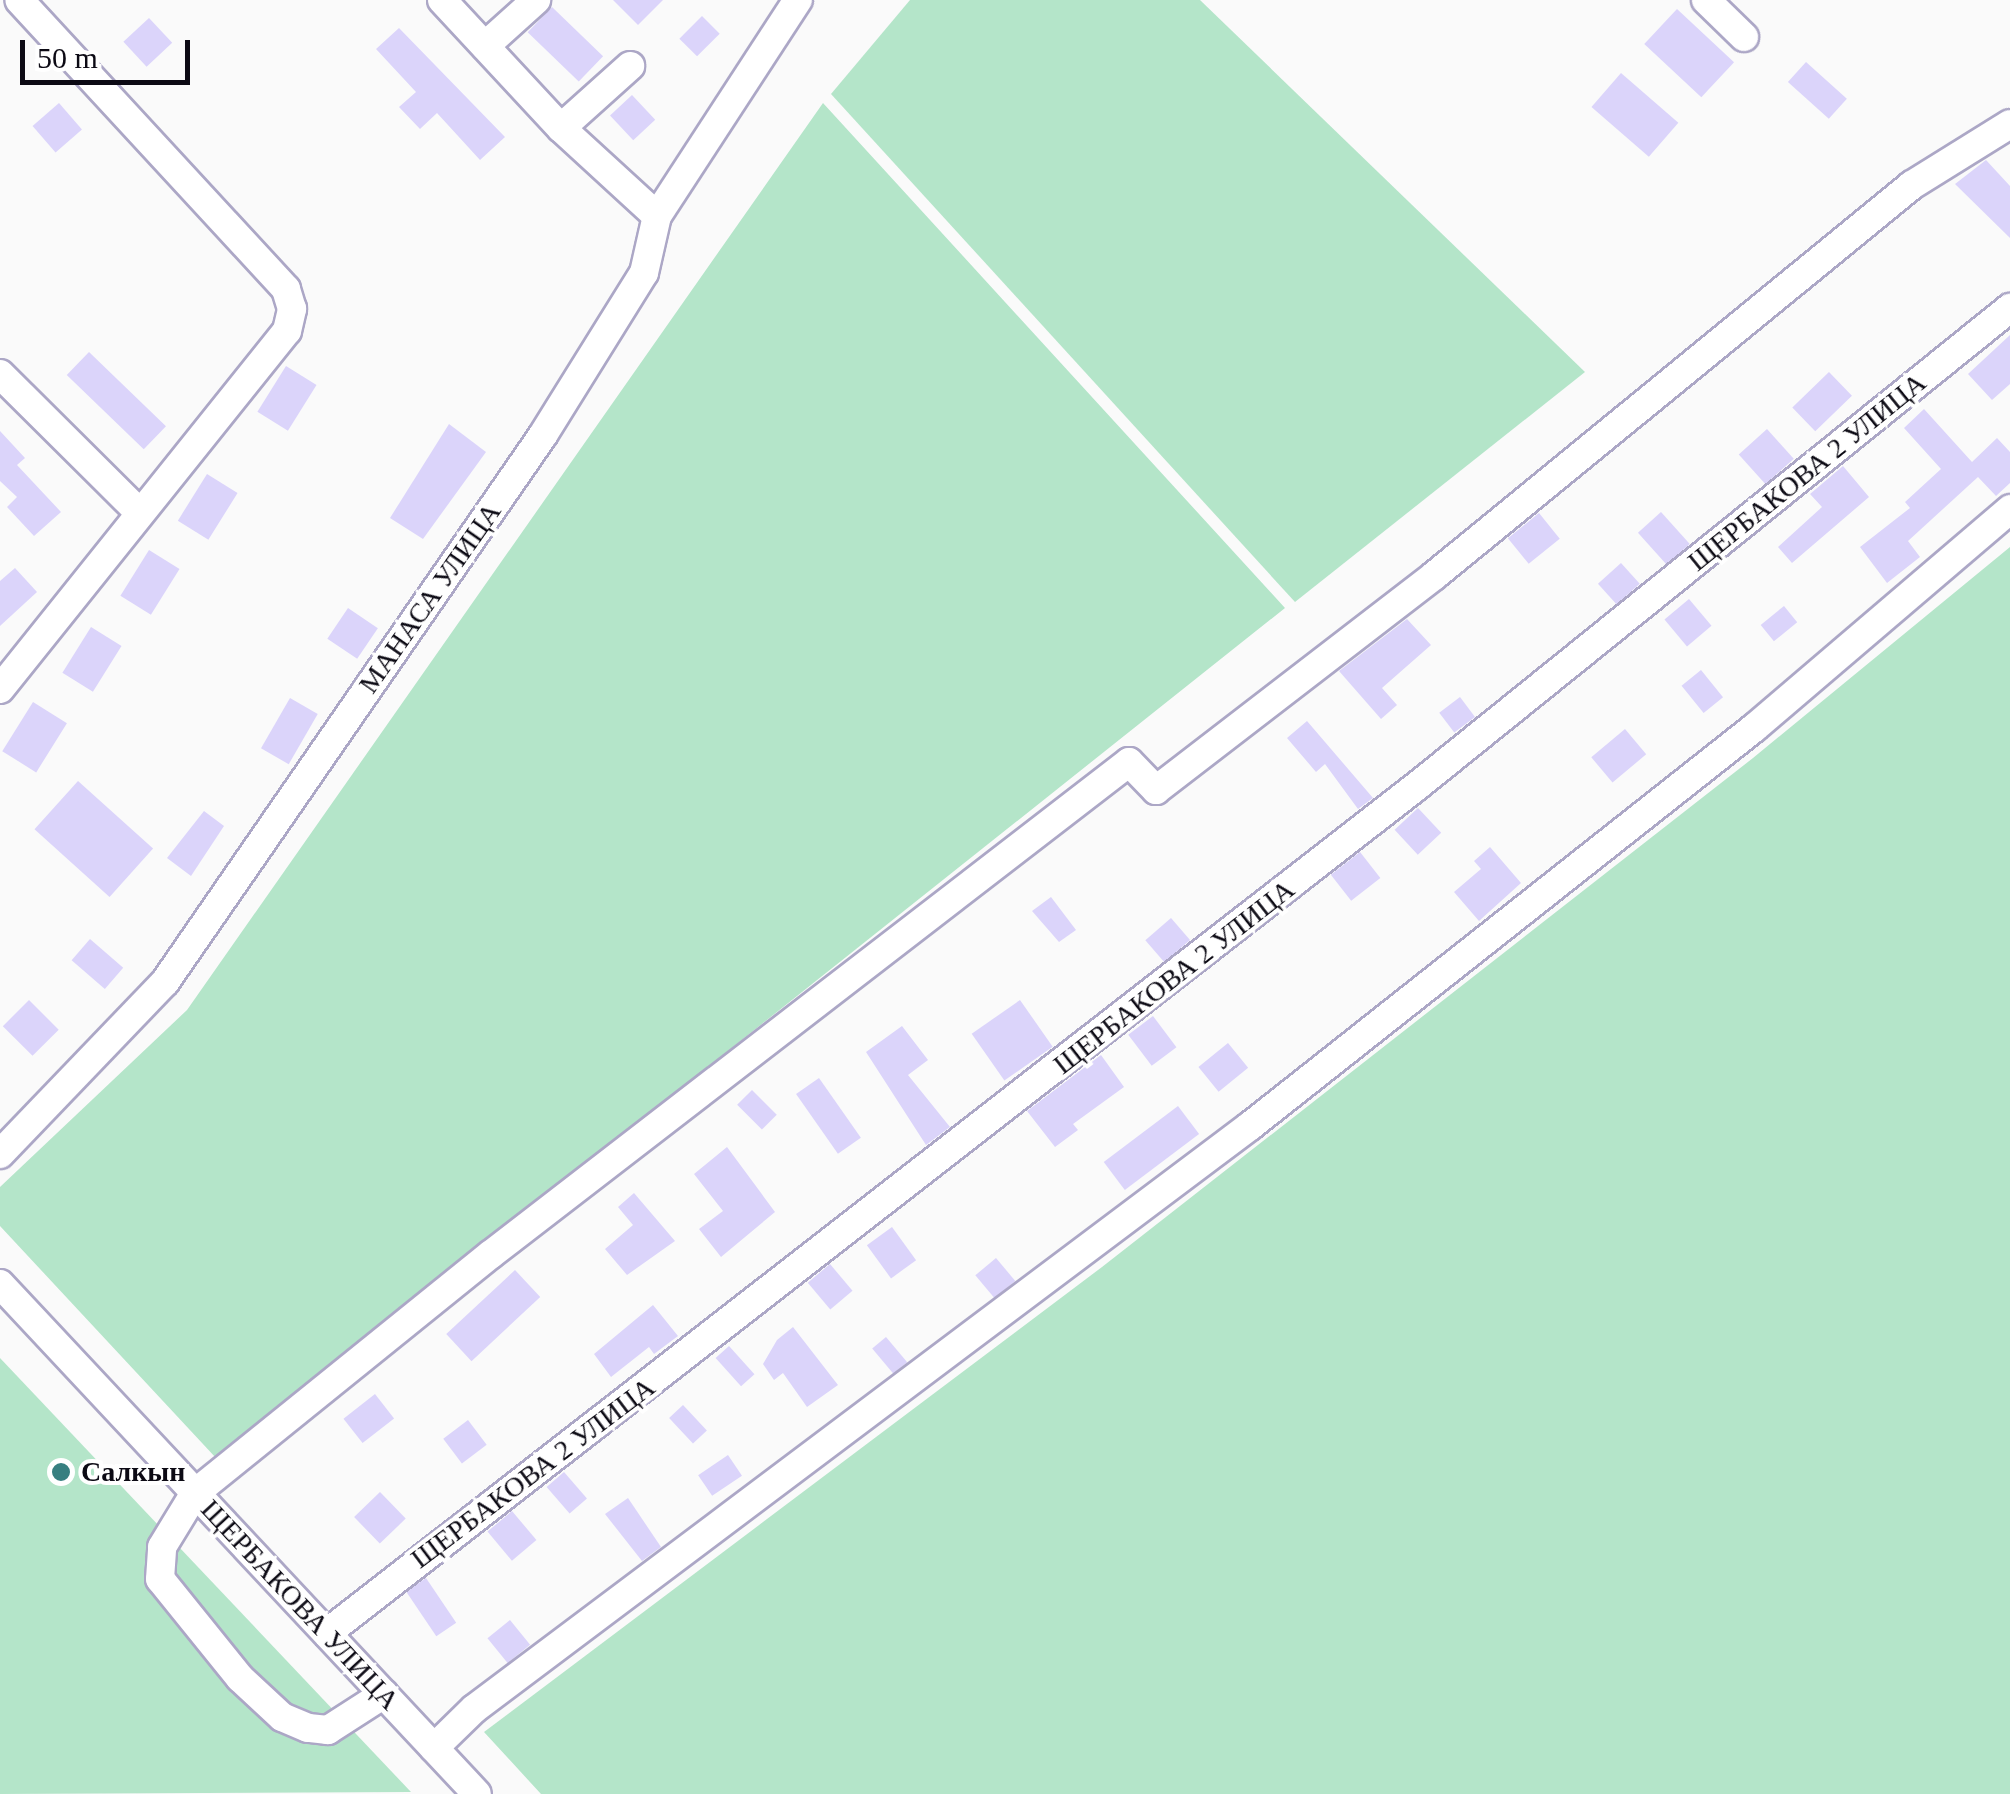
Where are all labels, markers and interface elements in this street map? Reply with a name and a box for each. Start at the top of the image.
scale bar [25,20,195,82]
text: 50 m [37,41,98,74]
street label: ЩЕРБАКОВА 2 УЛИЦА [1681,366,1933,578]
street label: МАНАСА УЛИЦА [352,496,508,700]
street label: ЩЕРБАКОВА 2 УЛИЦА [1047,872,1301,1082]
street label: ЩЕРБАКОВА 2 УЛИЦА [404,1370,662,1576]
place label: Салкын [81,1455,185,1489]
marker: Салкын [50,1461,72,1483]
street label: ЩЕРБАКОВА УЛИЦА [194,1493,406,1717]

